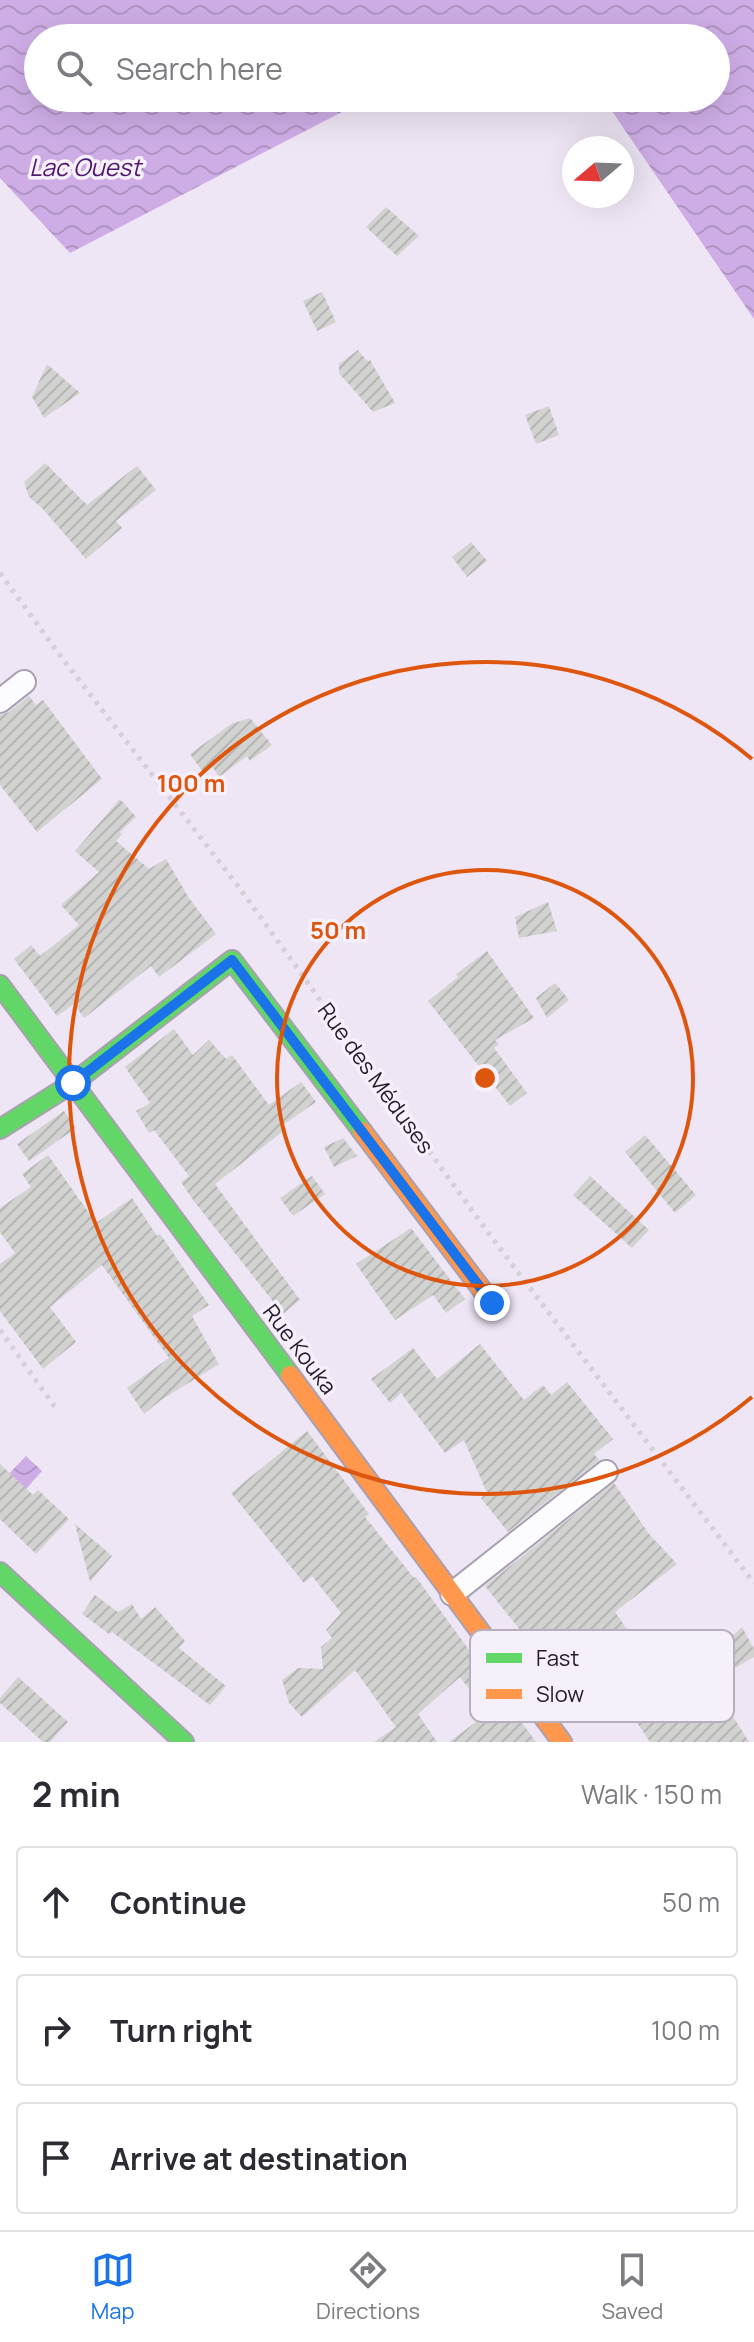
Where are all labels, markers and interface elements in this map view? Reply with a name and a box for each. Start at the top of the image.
search box [24,24,730,112]
icon: search [52,46,96,90]
text: Search here [116,48,283,89]
north arrow [562,136,634,208]
water label: Lac Ouest [29,150,143,183]
text: 100 m [157,766,225,799]
text: 50 m [310,913,366,946]
street label: Rue des Méduses [311,997,441,1159]
centre of rings [471,1064,499,1092]
route start [55,1065,91,1101]
route end [474,1285,510,1321]
street label: Rue Kouka [256,1298,344,1400]
legend [470,1630,734,1722]
text: Fast [536,1643,579,1673]
text: Slow [536,1679,584,1709]
text: 2 min [32,1771,120,1817]
text: Walk · 150 m [581,1776,722,1812]
icon: ahead [34,1880,78,1924]
text: Continue [110,1882,246,1923]
text: 50 m [662,1884,720,1920]
icon: right [34,2008,78,2052]
text: Turn right [110,2010,253,2051]
text: 100 m [651,2012,720,2048]
icon: arrive [34,2136,78,2180]
text: Arrive at destination [110,2138,408,2179]
tab: Map [91,2248,135,2326]
tab: Directions [316,2248,420,2326]
tab: Saved [601,2248,663,2326]

